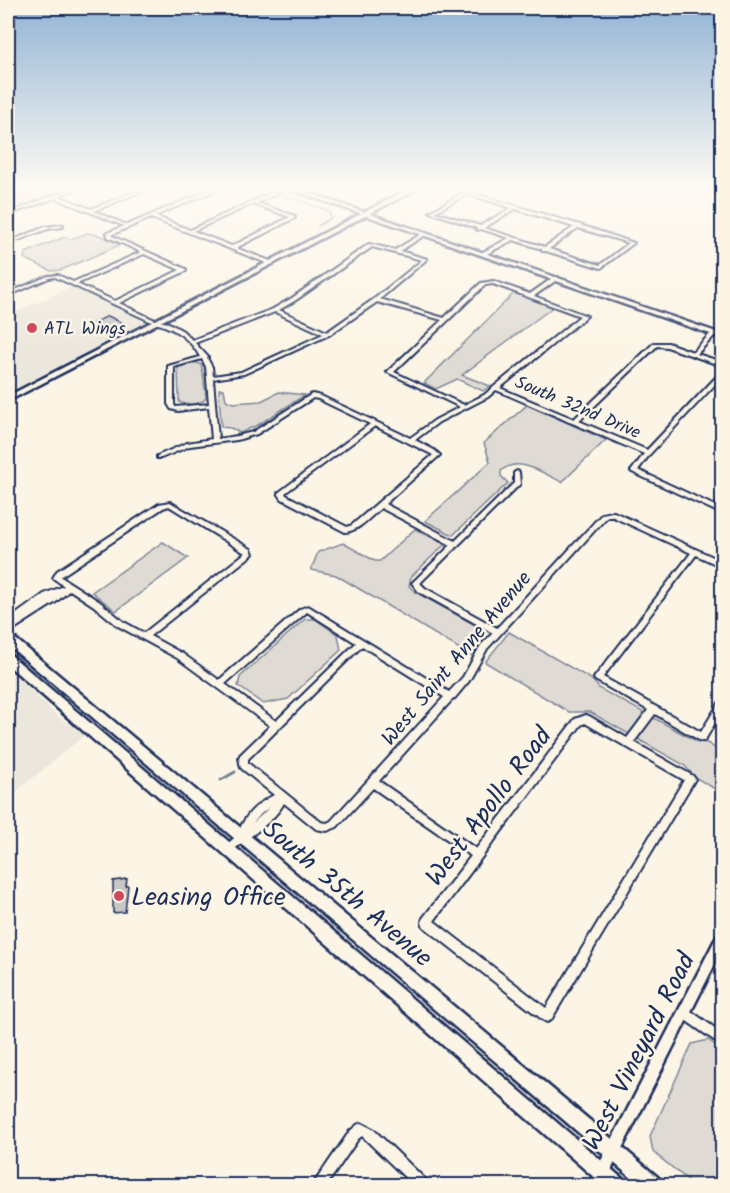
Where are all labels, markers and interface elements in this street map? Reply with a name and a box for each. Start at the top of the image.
place label: ATL Wings [44,315,126,344]
marker: ATL Wings [25,321,39,335]
street label: South 32nd Drive [510,369,645,448]
street label: West Saint Anne Avenue [374,564,541,754]
street label: West Apollo Road [415,718,564,896]
street label: South 35th Avenue [252,810,442,979]
place label: Leasing Office [131,877,286,919]
marker: Leasing Office [112,889,126,903]
street label: West Vineyard Road [572,944,708,1158]

